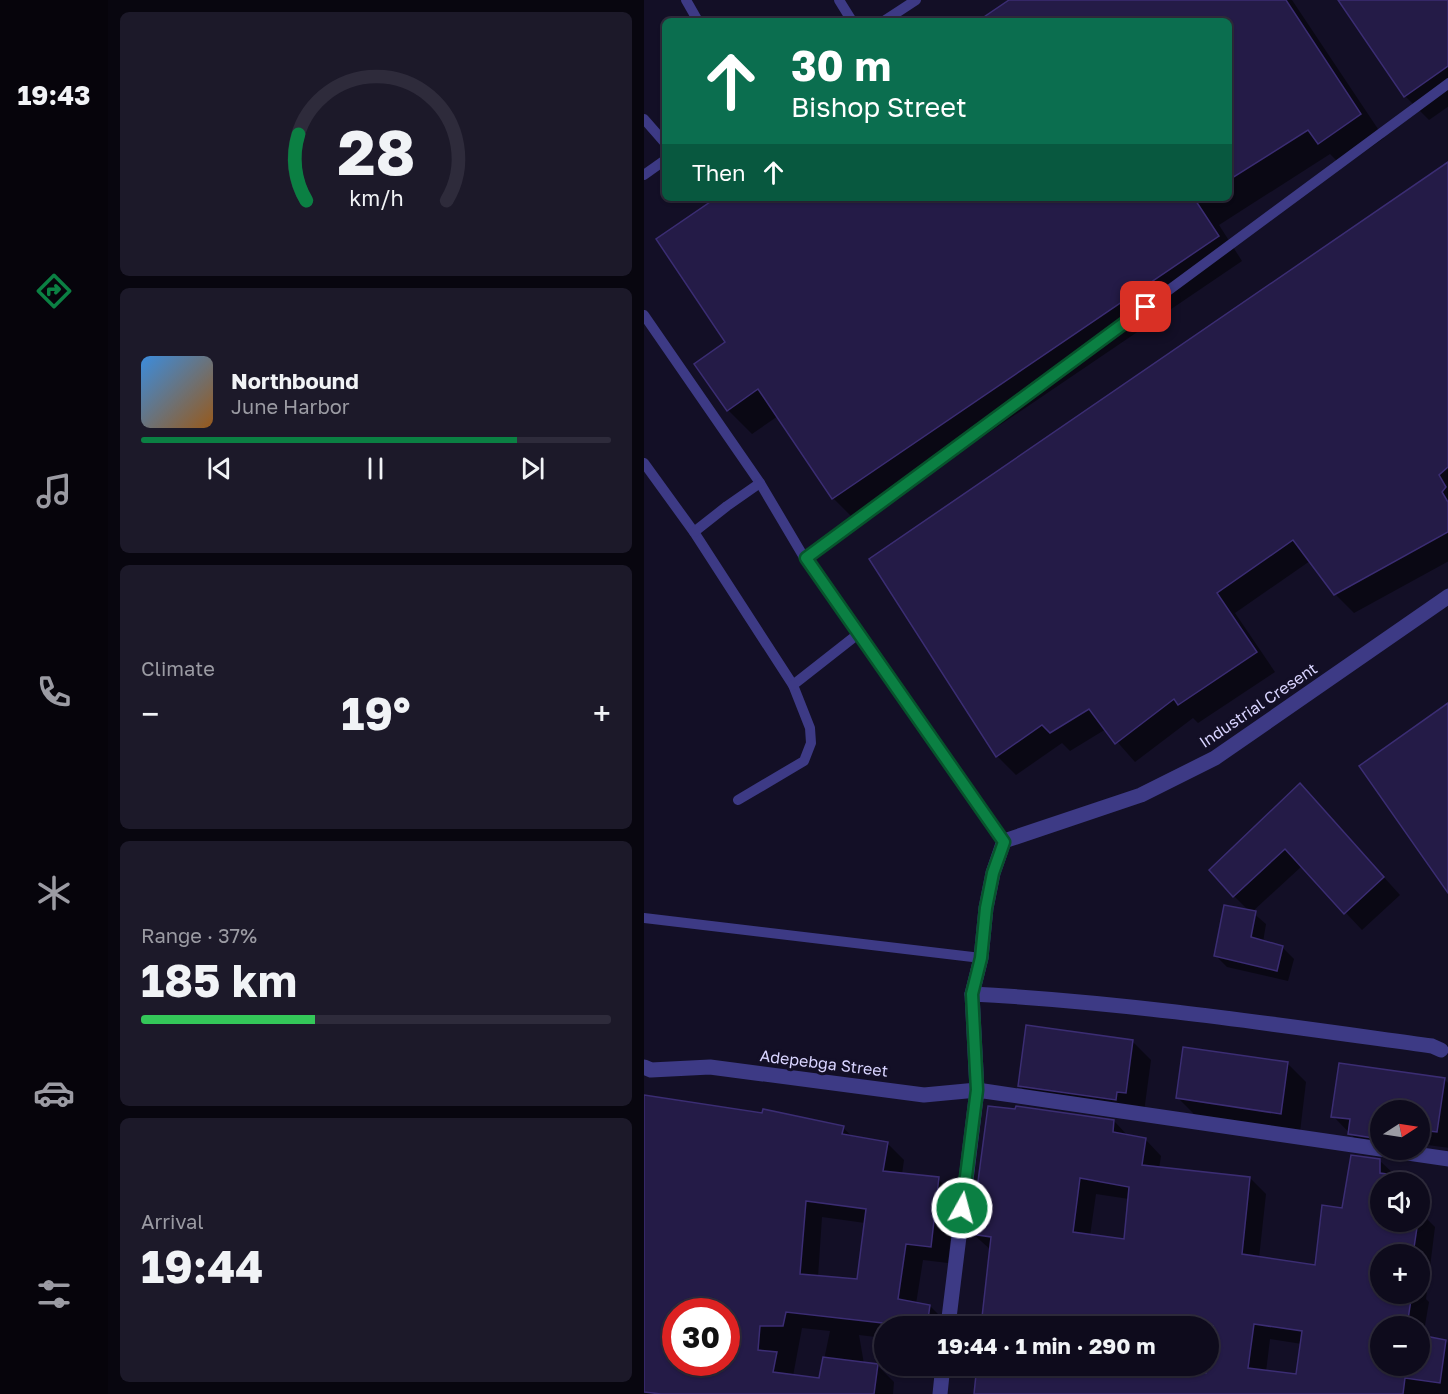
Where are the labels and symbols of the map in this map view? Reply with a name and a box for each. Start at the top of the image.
pin [1120,281,1171,332]
street label: Industrial Cresent [1195,658,1321,752]
street label: Adepebga Street [759,1045,889,1081]
north arrow [1370,1100,1430,1160]
position arrow [930,1176,994,1240]
speed limit sign: 30 [662,1298,740,1376]

